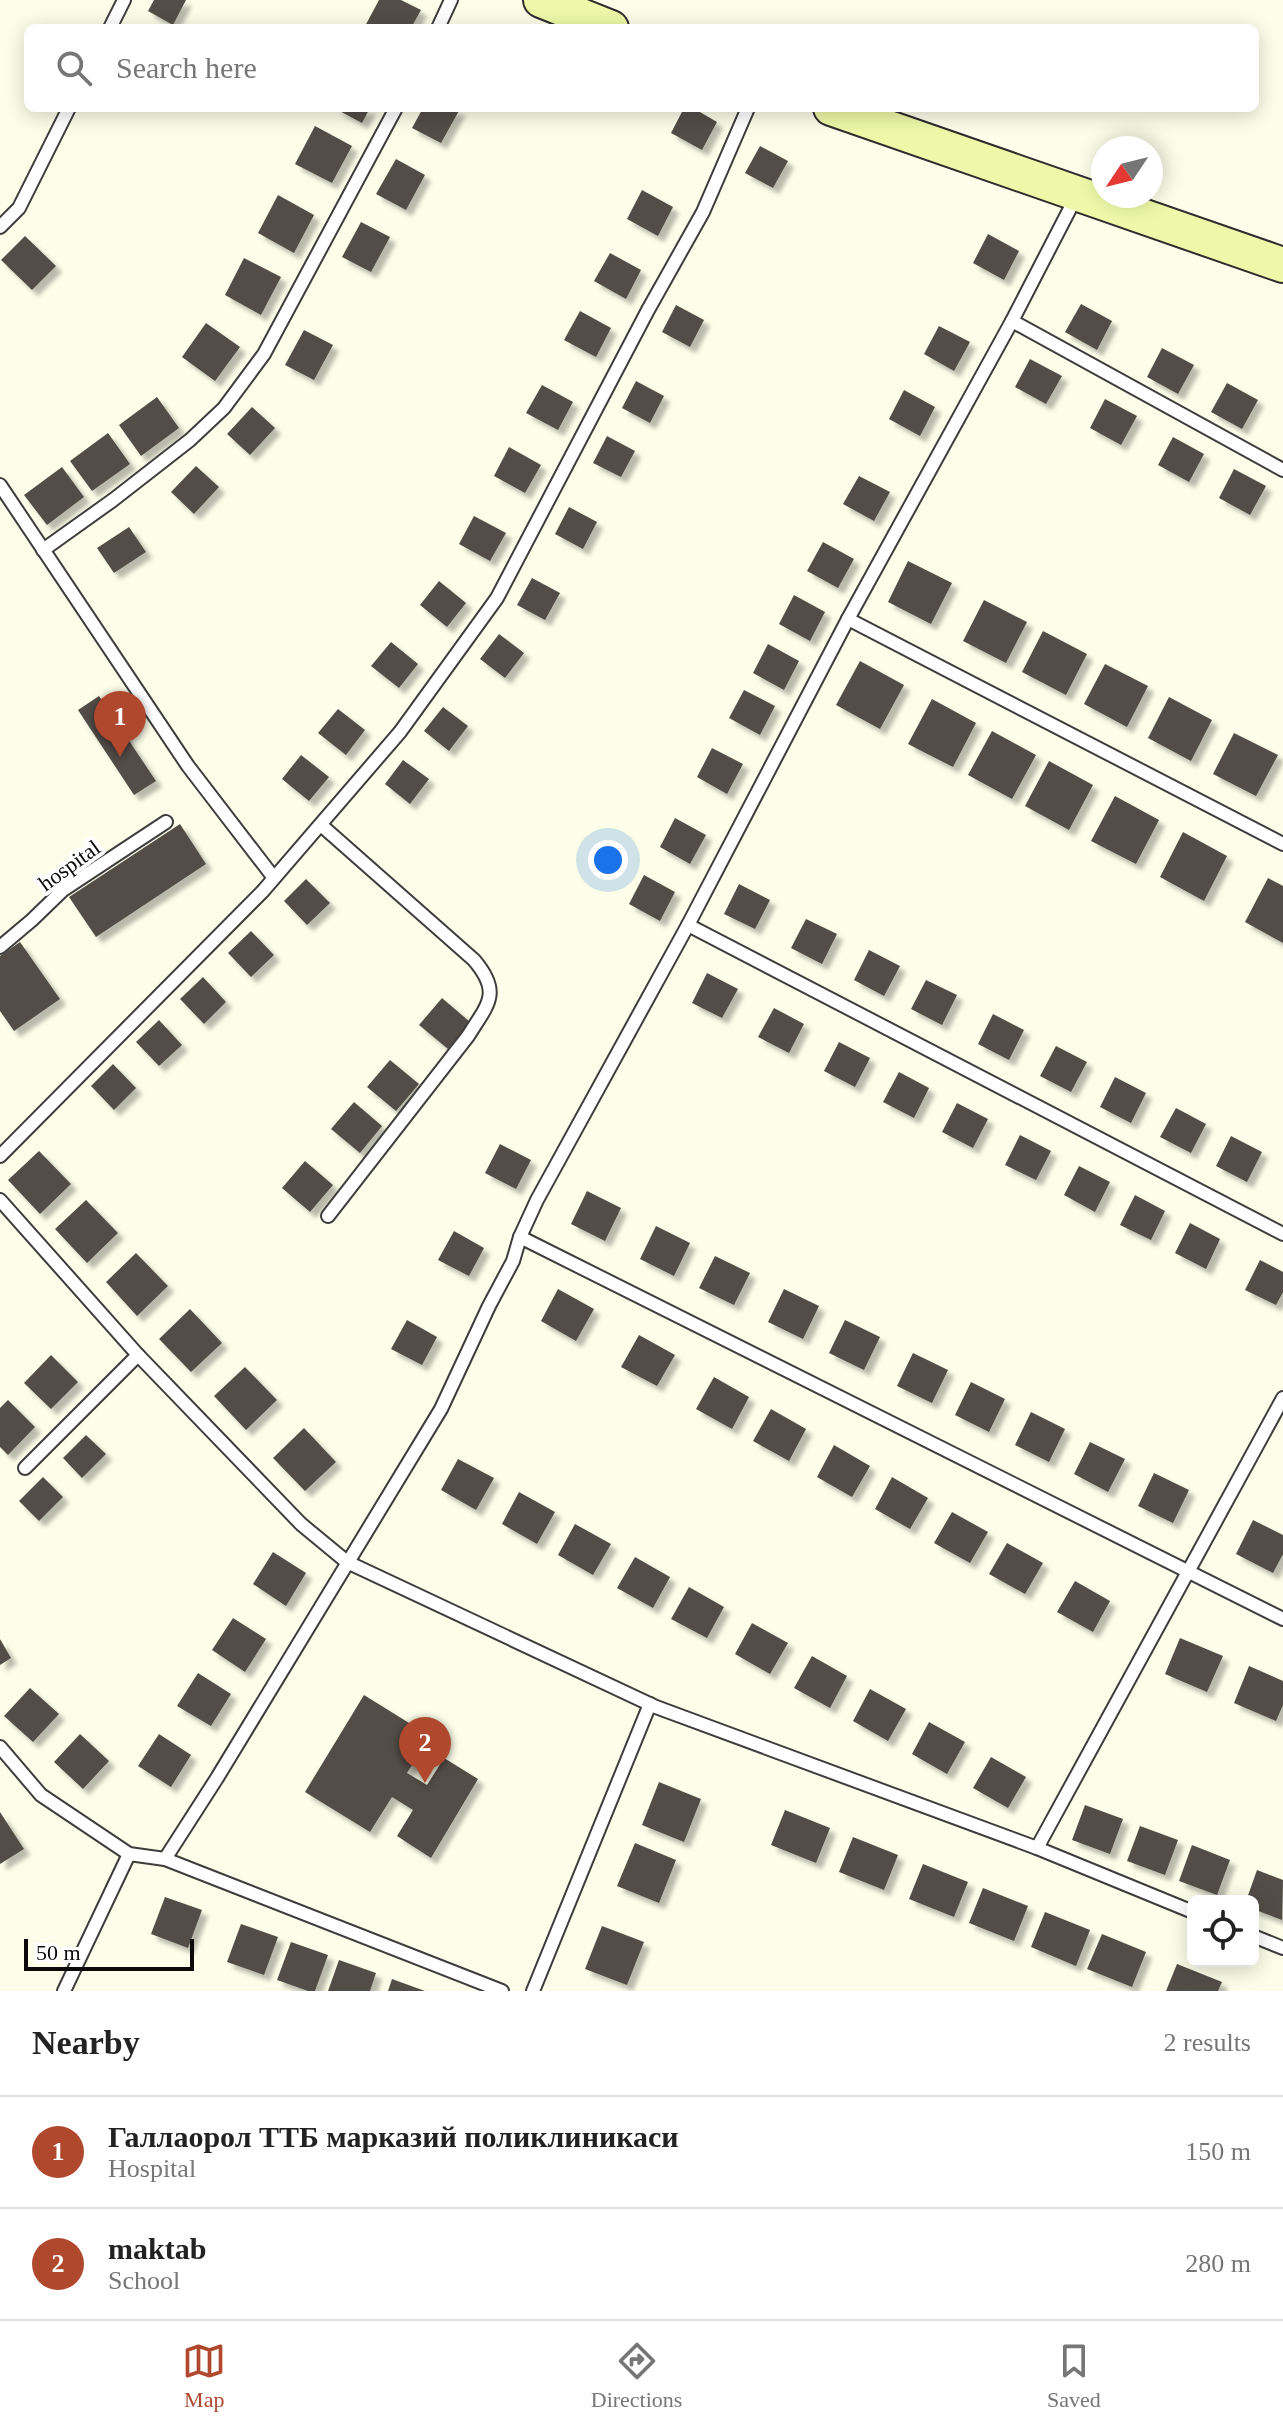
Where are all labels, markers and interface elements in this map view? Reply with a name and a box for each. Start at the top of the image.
search box [24,24,1259,112]
icon: search [52,46,96,90]
text: Search here [116,51,257,84]
north arrow [1091,136,1163,208]
pin: 1 [94,691,146,757]
street label: hospital [34,835,105,896]
your location [588,840,628,880]
pin: 2 [399,1717,451,1783]
map controls [1187,1895,1259,1967]
button: locate [1187,1895,1259,1967]
scale bar [24,1935,194,1971]
text: 50 m [36,1940,81,1965]
text: Nearby [32,2024,140,2061]
text: 2 results [1164,2028,1251,2057]
text: Галлаорол ТТБ марказий поликлиникаси [108,2120,679,2153]
text: 1 [52,2137,65,2166]
text: 150 m [1185,2137,1251,2166]
text: Hospital [108,2154,196,2183]
text: maktab [108,2232,206,2265]
text: 2 [52,2249,65,2278]
text: 280 m [1185,2249,1251,2278]
text: School [108,2266,180,2295]
tab: Map [182,2339,226,2413]
tab: Directions [591,2339,682,2413]
tab: Saved [1047,2339,1101,2413]

